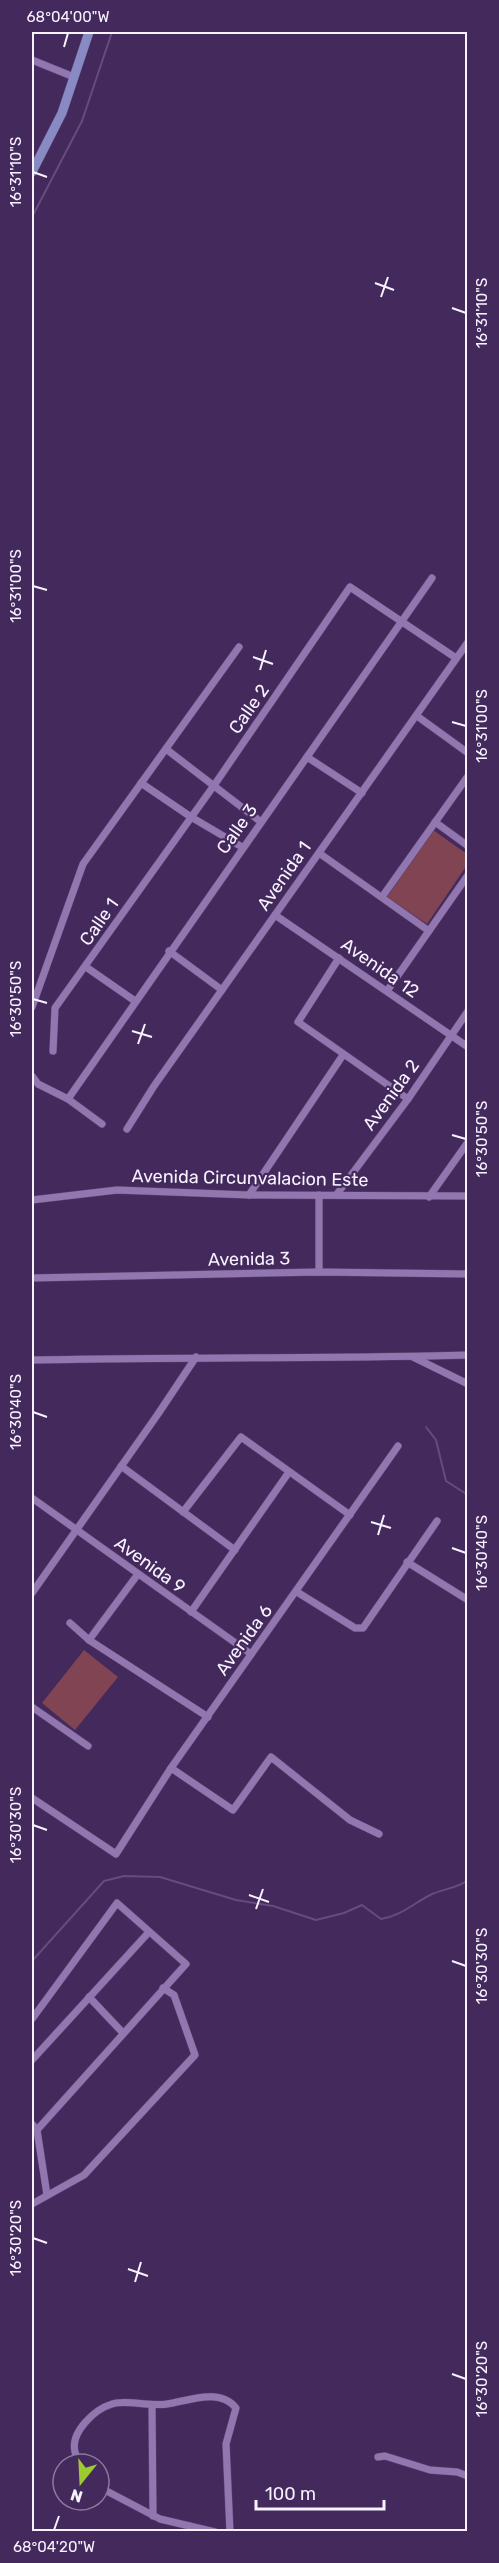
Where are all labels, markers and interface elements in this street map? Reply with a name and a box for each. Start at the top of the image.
text: 68°04'00"W [27,8,109,26]
text: 16°31'10"S [7,137,25,207]
text: 16°31'10"S [473,278,491,348]
text: 16°31'00"S [7,549,25,623]
street label: Calle 2 [224,680,274,738]
text: 16°31'00"S [473,689,491,763]
street label: Calle 3 [212,800,262,858]
street label: Avenida 1 [252,837,316,915]
street label: Calle 1 [75,894,123,950]
street label: Avenida 12 [337,933,423,1003]
text: 16°30'50"S [7,961,25,1037]
street label: Avenida 2 [358,1055,424,1135]
text: 16°30'50"S [473,1101,491,1177]
street label: Avenida Circunvalacion Este [131,1165,369,1191]
street label: Avenida 3 [208,1247,290,1271]
text: 16°30'40"S [7,1374,25,1450]
text: 16°30'40"S [473,1515,491,1591]
street label: Avenida 9 [110,1532,190,1598]
street label: Avenida 6 [211,1600,277,1680]
text: 16°30'30"S [7,1787,25,1863]
text: 16°30'30"S [473,1928,491,2004]
text: 16°30'20"S [7,2200,25,2276]
text: 16°30'20"S [473,2341,491,2417]
north arrow [51,2452,111,2512]
scale bar [256,2473,384,2511]
text: 100 m [265,2483,316,2505]
text: N [68,2485,85,2507]
text: 68°04'20"W [13,2538,95,2556]

